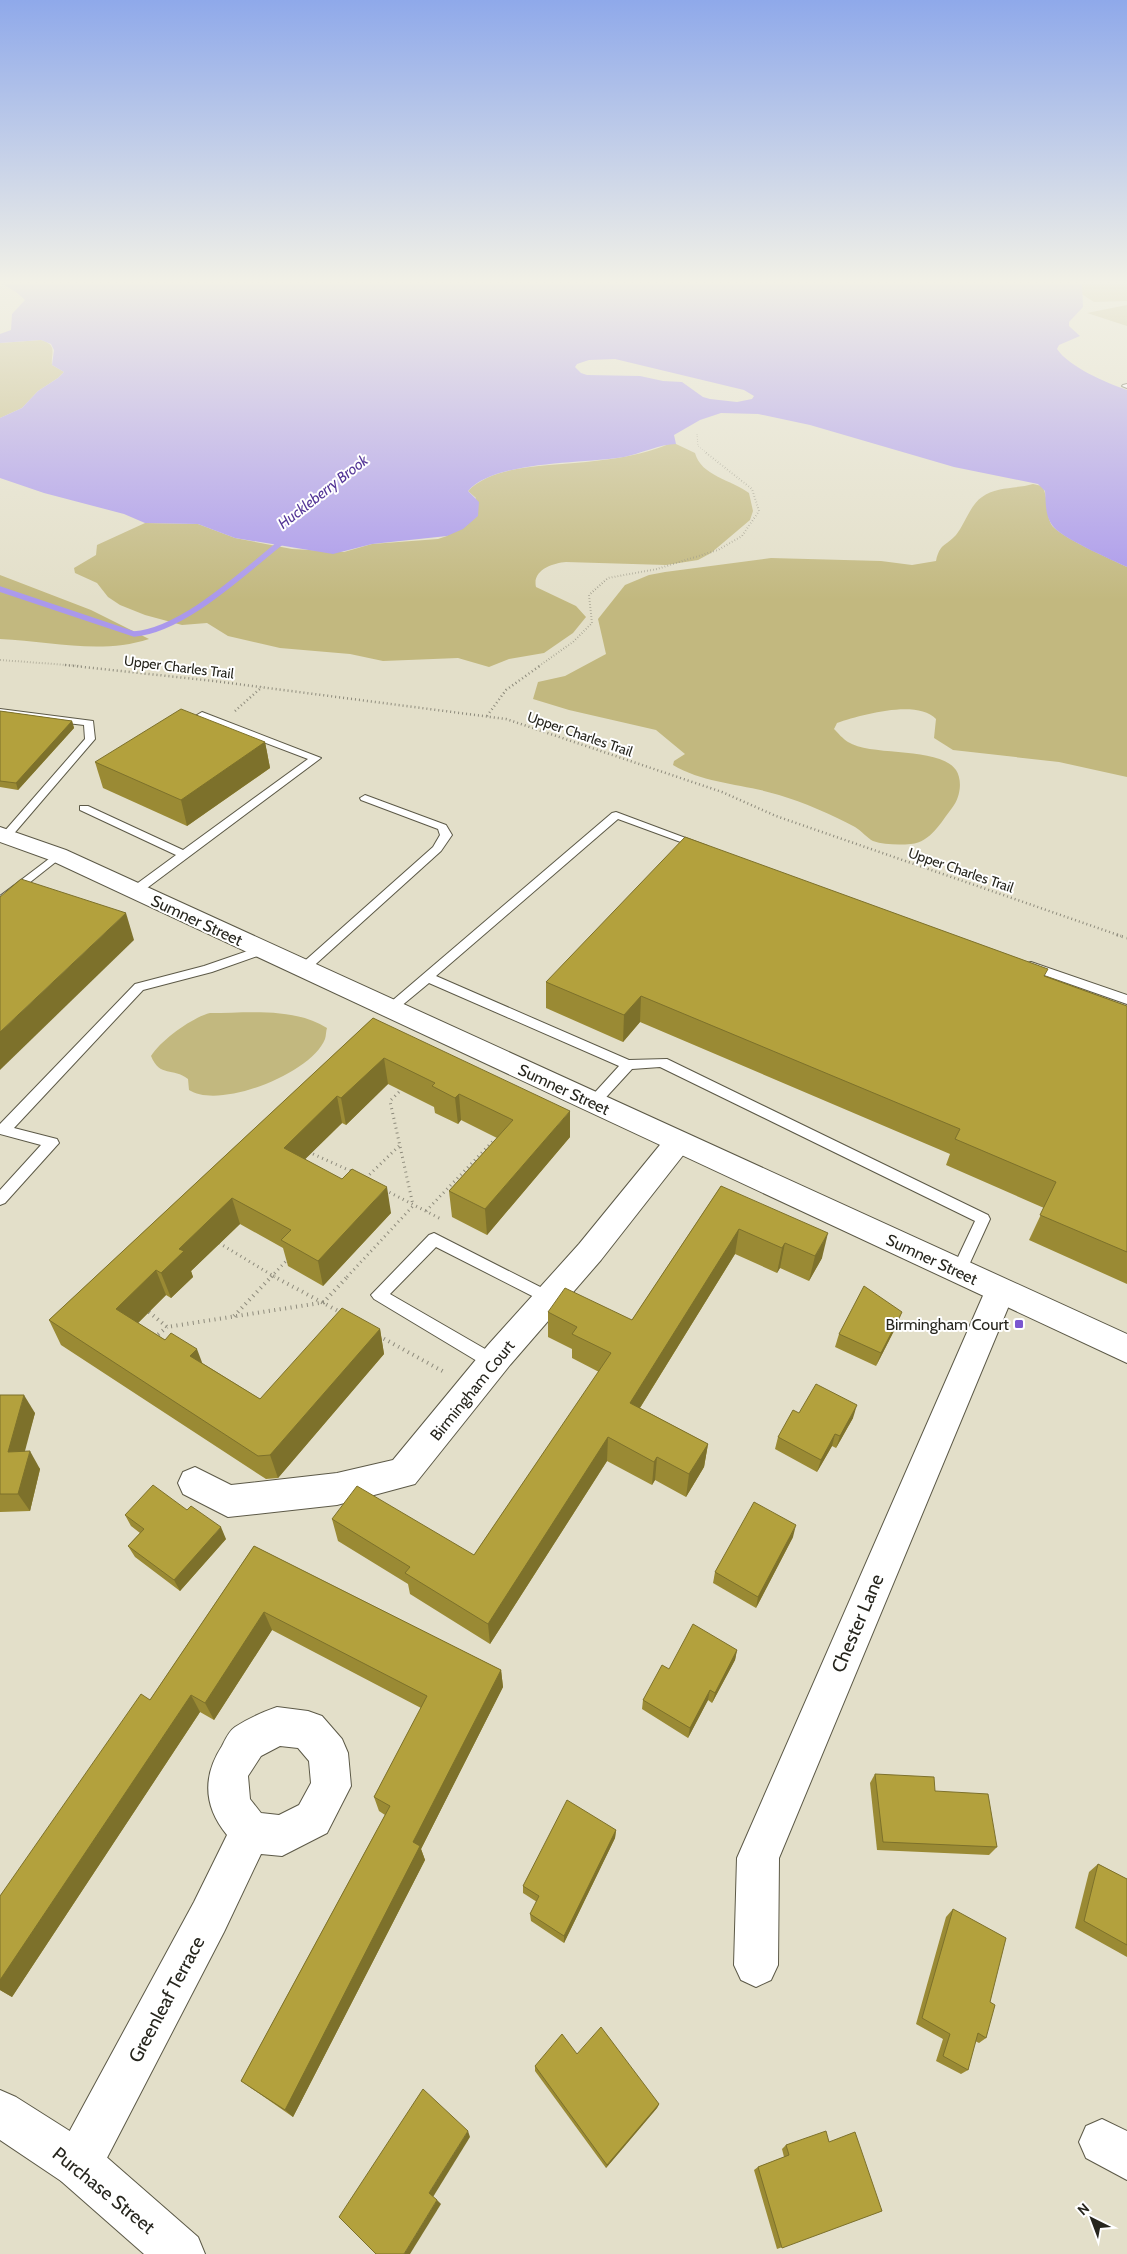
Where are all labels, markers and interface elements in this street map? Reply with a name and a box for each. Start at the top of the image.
water label: Huckleberry Brook [274,451,372,533]
street label: Upper Charles Trail [123,651,236,683]
street label: Upper Charles Trail [525,708,636,761]
street label: Upper Charles Trail [906,844,1017,897]
street label: Sumner Street [148,891,246,950]
street label: Sumner Street [515,1060,613,1119]
street label: Sumner Street [883,1230,981,1289]
place label: Birmingham Court [886,1315,1010,1334]
marker: Birmingham Court [1013,1318,1025,1330]
street label: Birmingham Court [426,1336,519,1444]
street label: Chester Lane [826,1570,889,1676]
street label: Greenleaf Terrace [123,1932,210,2066]
street label: Purchase Street [48,2142,160,2239]
north arrow [1067,2194,1117,2244]
text: N [1074,2199,1093,2219]

